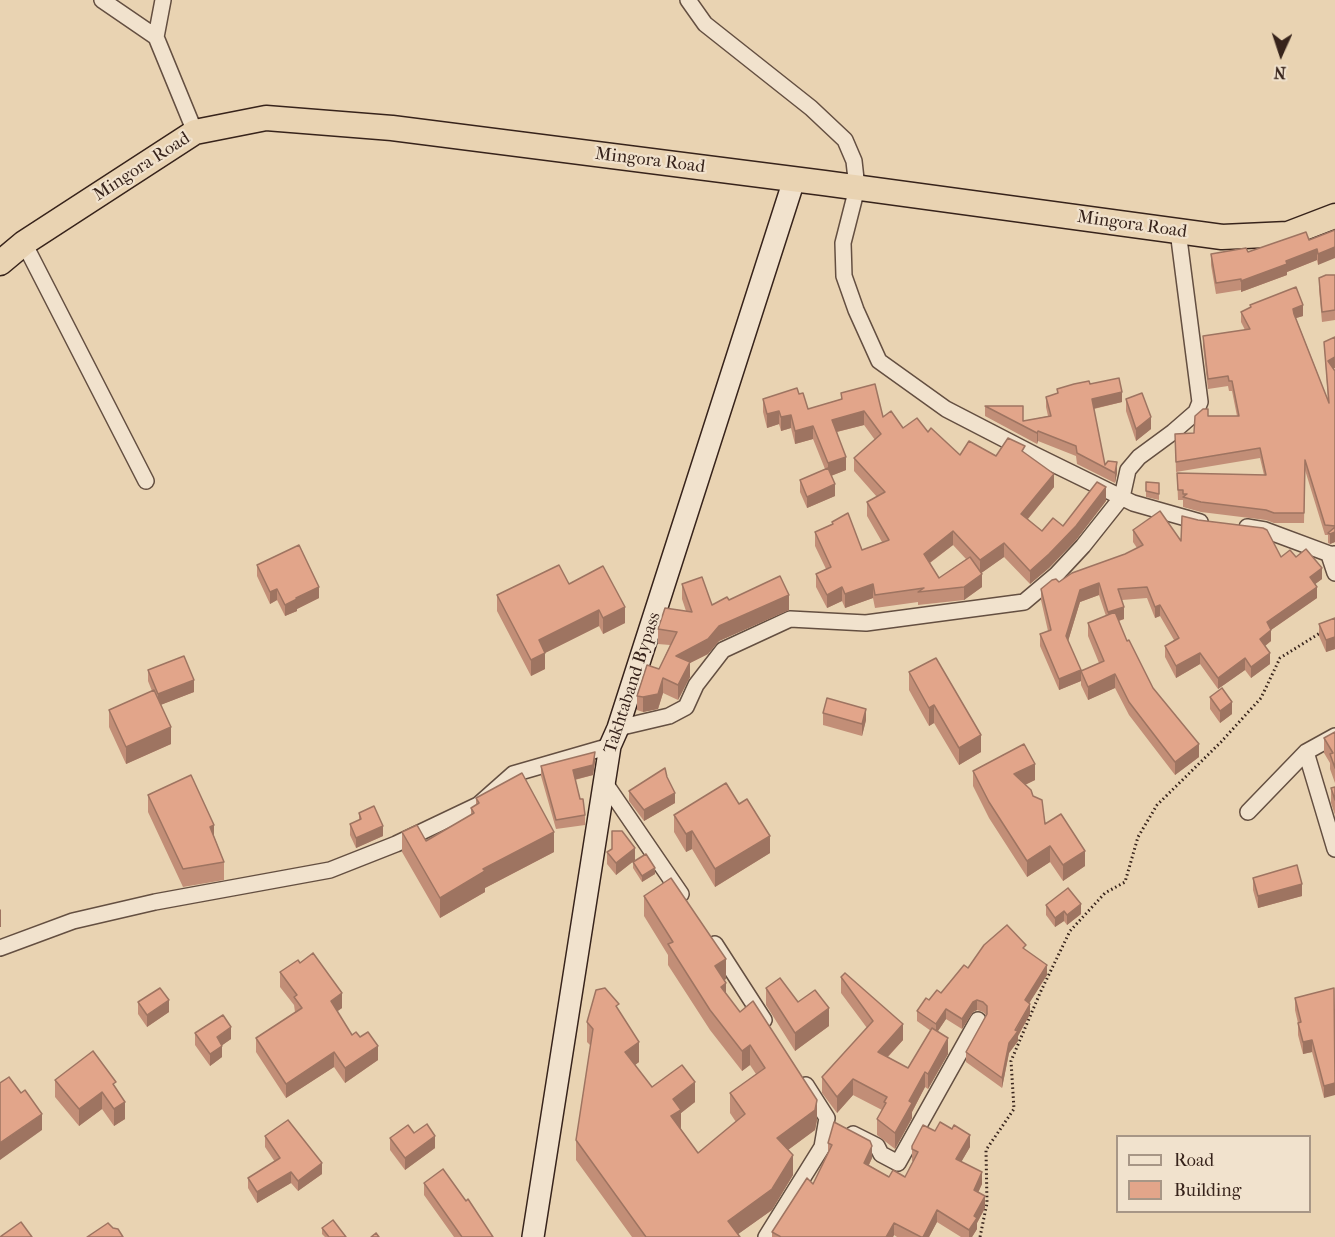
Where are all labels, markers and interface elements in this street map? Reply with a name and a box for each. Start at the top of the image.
north arrow [1251,24,1311,84]
text: N [1273,63,1287,82]
street label: Mingora Road [90,128,194,206]
street label: Mingora Road [594,144,706,178]
street label: Mingora Road [1076,207,1188,243]
street label: Takhtaband Bypass [600,610,666,756]
legend [1116,1135,1311,1213]
text: Road [1174,1150,1214,1171]
text: Building [1174,1180,1241,1201]

